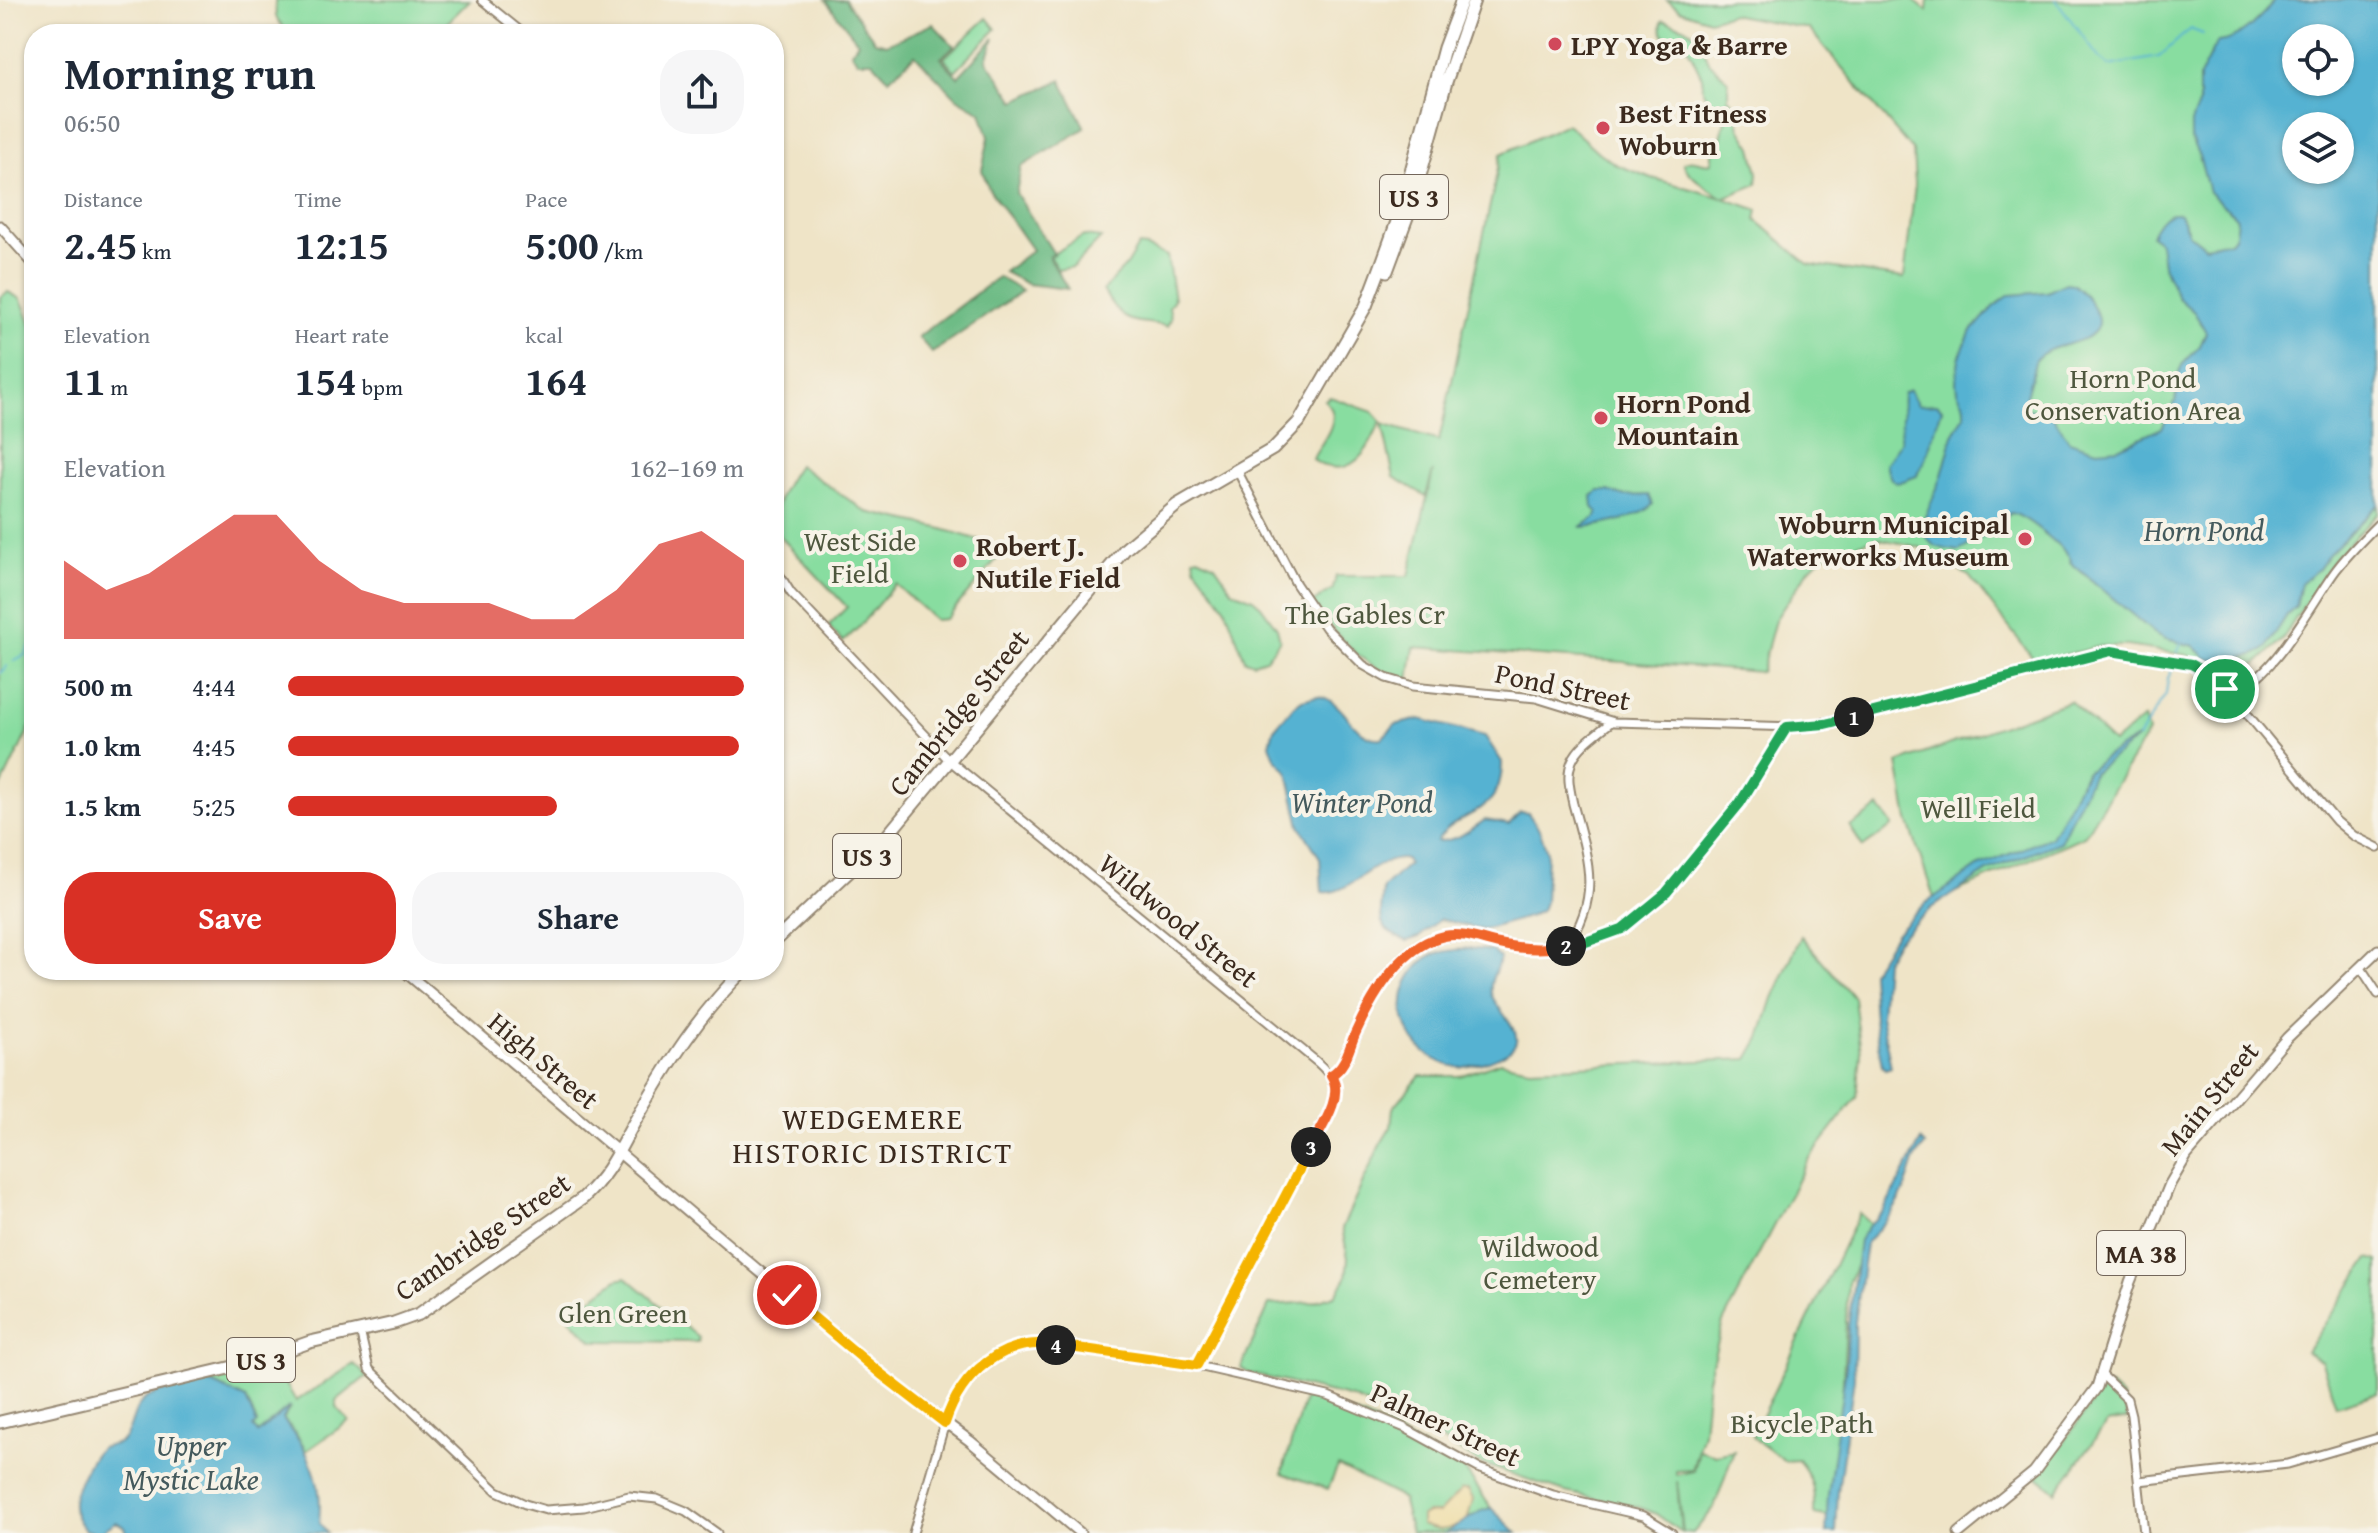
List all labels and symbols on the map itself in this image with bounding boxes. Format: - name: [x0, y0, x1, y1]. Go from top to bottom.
- place label: LPY Yoga & Barre: [1571, 24, 1788, 65]
- marker: LPY Yoga & Barre: [1546, 35, 1564, 53]
- place label: Best Fitness Woburn: [1619, 92, 1767, 165]
- marker: Best Fitness Woburn: [1594, 119, 1612, 137]
- road number: US 3: [1380, 175, 1448, 219]
- park label: Horn Pond Conservation Area: [2025, 357, 2242, 430]
- place label: Horn Pond Mountain: [1617, 382, 1752, 455]
- marker: Horn Pond Mountain: [1592, 409, 1610, 427]
- place label: Woburn Municipal Waterworks Museum: [1747, 503, 2009, 576]
- water label: Horn Pond: [2143, 508, 2264, 552]
- park label: West Side Field: [804, 520, 916, 593]
- place label: Robert J. Nutile Field: [976, 525, 1121, 598]
- marker: Woburn Municipal Waterworks Museum: [2016, 530, 2034, 548]
- marker: Robert J. Nutile Field: [951, 552, 969, 570]
- park label: The Gables Cr: [1285, 593, 1445, 634]
- street label: Cambridge Street: [878, 620, 1038, 804]
- street label: Pond Street: [1492, 652, 1634, 720]
- pin: [2191, 655, 2259, 723]
- pin: 1: [1834, 697, 1874, 737]
- water label: Winter Pond: [1291, 780, 1433, 824]
- park label: Well Field: [1920, 787, 2036, 828]
- road number: US 3: [833, 834, 901, 878]
- street label: Wildwood Street: [1091, 843, 1268, 997]
- pin: 2: [1546, 926, 1586, 966]
- street label: High Street: [480, 1002, 608, 1119]
- street label: Main Street: [2150, 1032, 2268, 1164]
- district label: WEDGEMERE HISTORIC DISTRICT: [733, 1096, 1013, 1174]
- pin: 3: [1291, 1127, 1331, 1167]
- street label: Cambridge Street: [386, 1162, 578, 1310]
- park label: Wildwood Cemetery: [1481, 1226, 1599, 1299]
- road number: MA 38: [2097, 1231, 2185, 1275]
- pin: [753, 1261, 821, 1329]
- park label: Glen Green: [558, 1292, 688, 1333]
- pin: 4: [1036, 1325, 1076, 1365]
- road number: US 3: [227, 1338, 295, 1382]
- street label: Palmer Street: [1365, 1371, 1528, 1477]
- park label: Bicycle Path: [1730, 1402, 1874, 1443]
- water label: Upper Mystic Lake: [123, 1423, 259, 1501]

